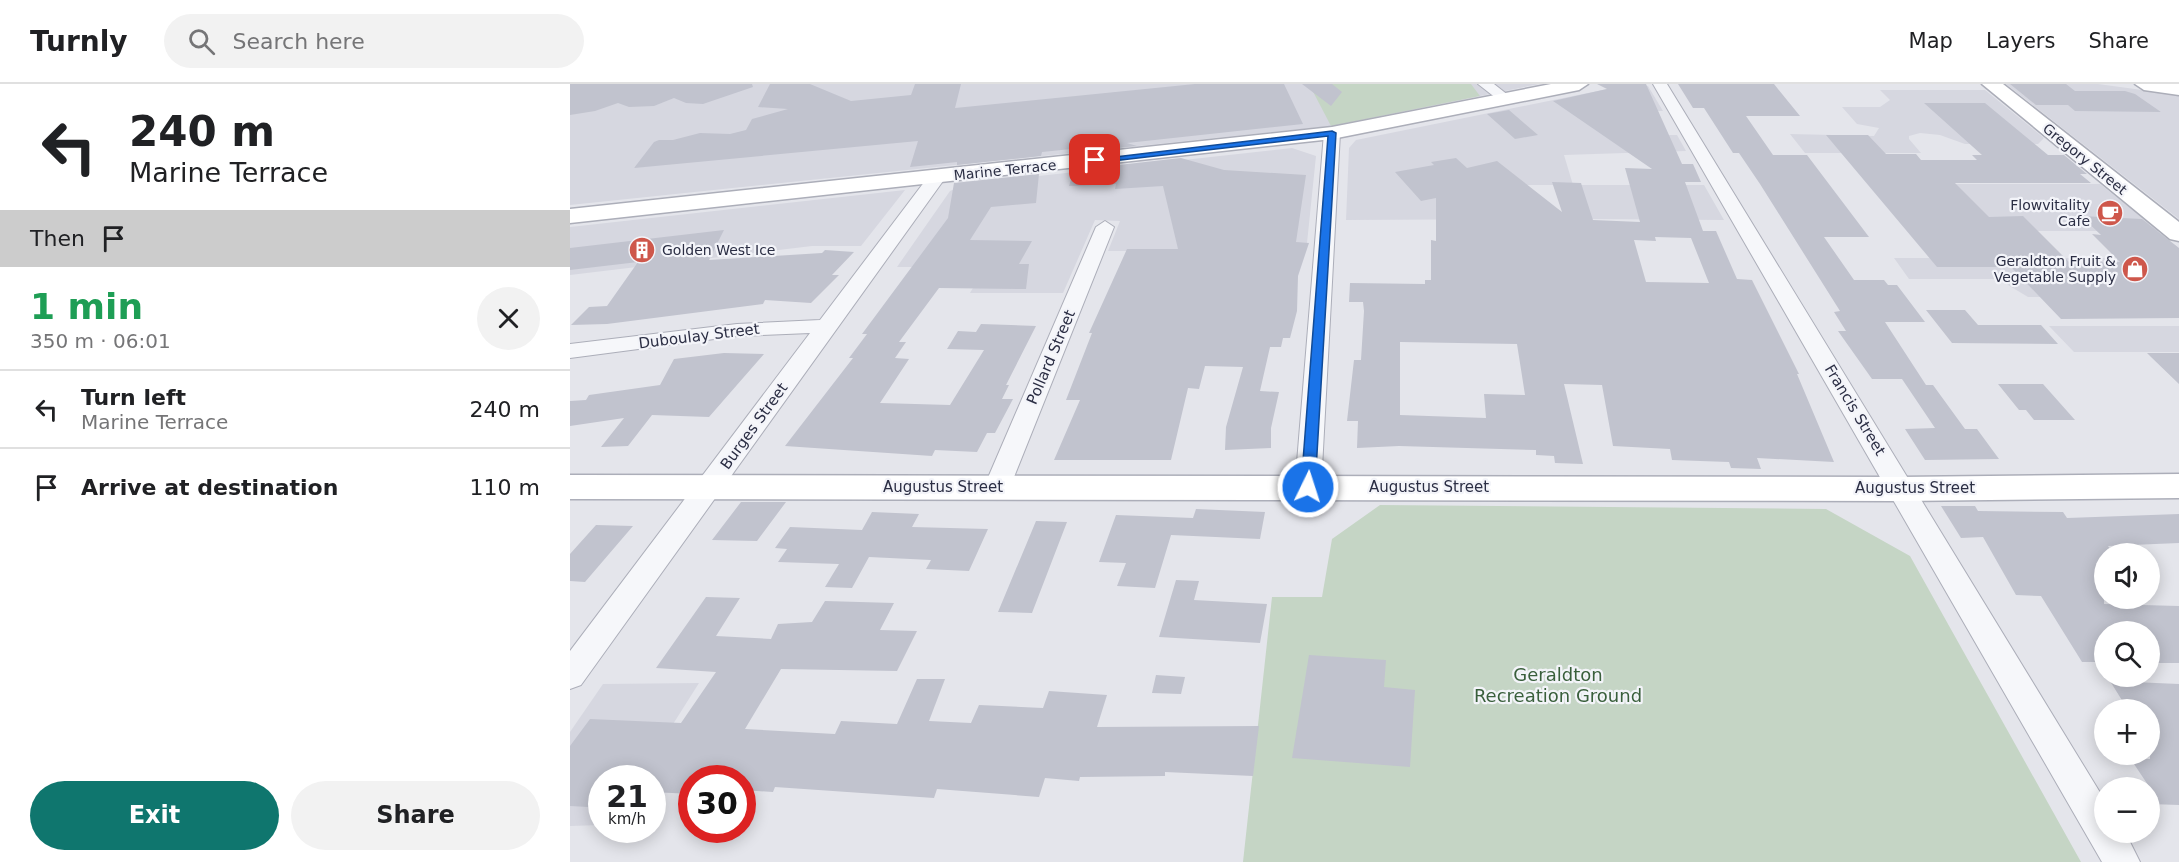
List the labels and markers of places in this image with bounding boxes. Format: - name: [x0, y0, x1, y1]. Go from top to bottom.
- pin: [1069, 134, 1120, 185]
- place label: Flowvitality Cafe: [2010, 197, 2090, 229]
- cafe icon: Flowvitality Cafe: [2095, 198, 2125, 228]
- building icon: Golden West Ice: [627, 235, 657, 265]
- place label: Golden West Ice: [662, 242, 775, 258]
- place label: Geraldton Fruit & Vegetable Supply: [1994, 253, 2116, 285]
- shop icon: Geraldton Fruit & Vegetable Supply: [2120, 254, 2150, 284]

